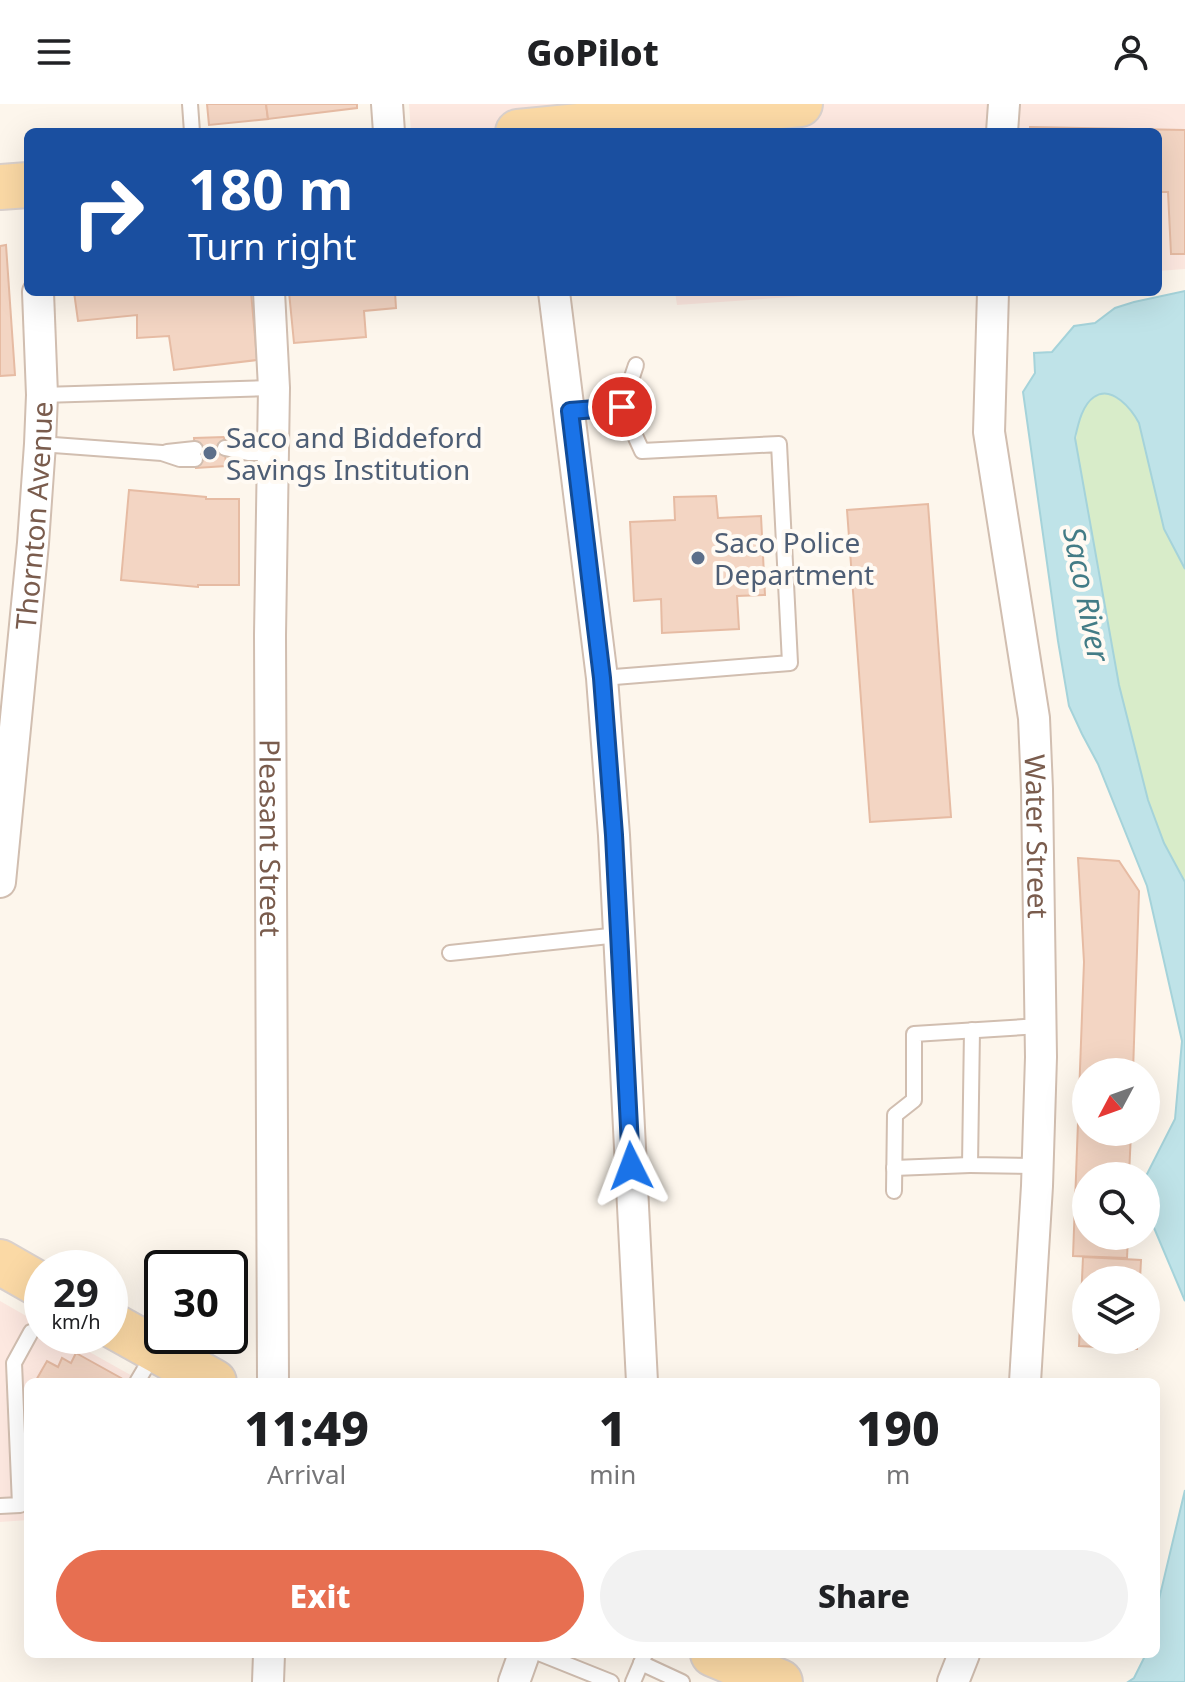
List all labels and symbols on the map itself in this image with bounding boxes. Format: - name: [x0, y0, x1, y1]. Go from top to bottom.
- pin: [588, 373, 656, 441]
- street label: Thornton Avenue: [6, 401, 61, 631]
- place label: Saco and Biddeford Savings Institution: [226, 418, 483, 488]
- marker: Saco and Biddeford Savings Institution: [201, 444, 219, 462]
- place label: Saco Police Department: [714, 523, 874, 593]
- water label: Saco River: [1054, 523, 1120, 666]
- marker: Saco Police Department: [689, 549, 707, 567]
- street label: Pleasant Street: [251, 739, 290, 937]
- street label: Water Street: [1017, 754, 1058, 919]
- north arrow: [1072, 1058, 1160, 1146]
- position arrow: [589, 1124, 673, 1208]
- speed limit sign: 30: [144, 1250, 248, 1354]

